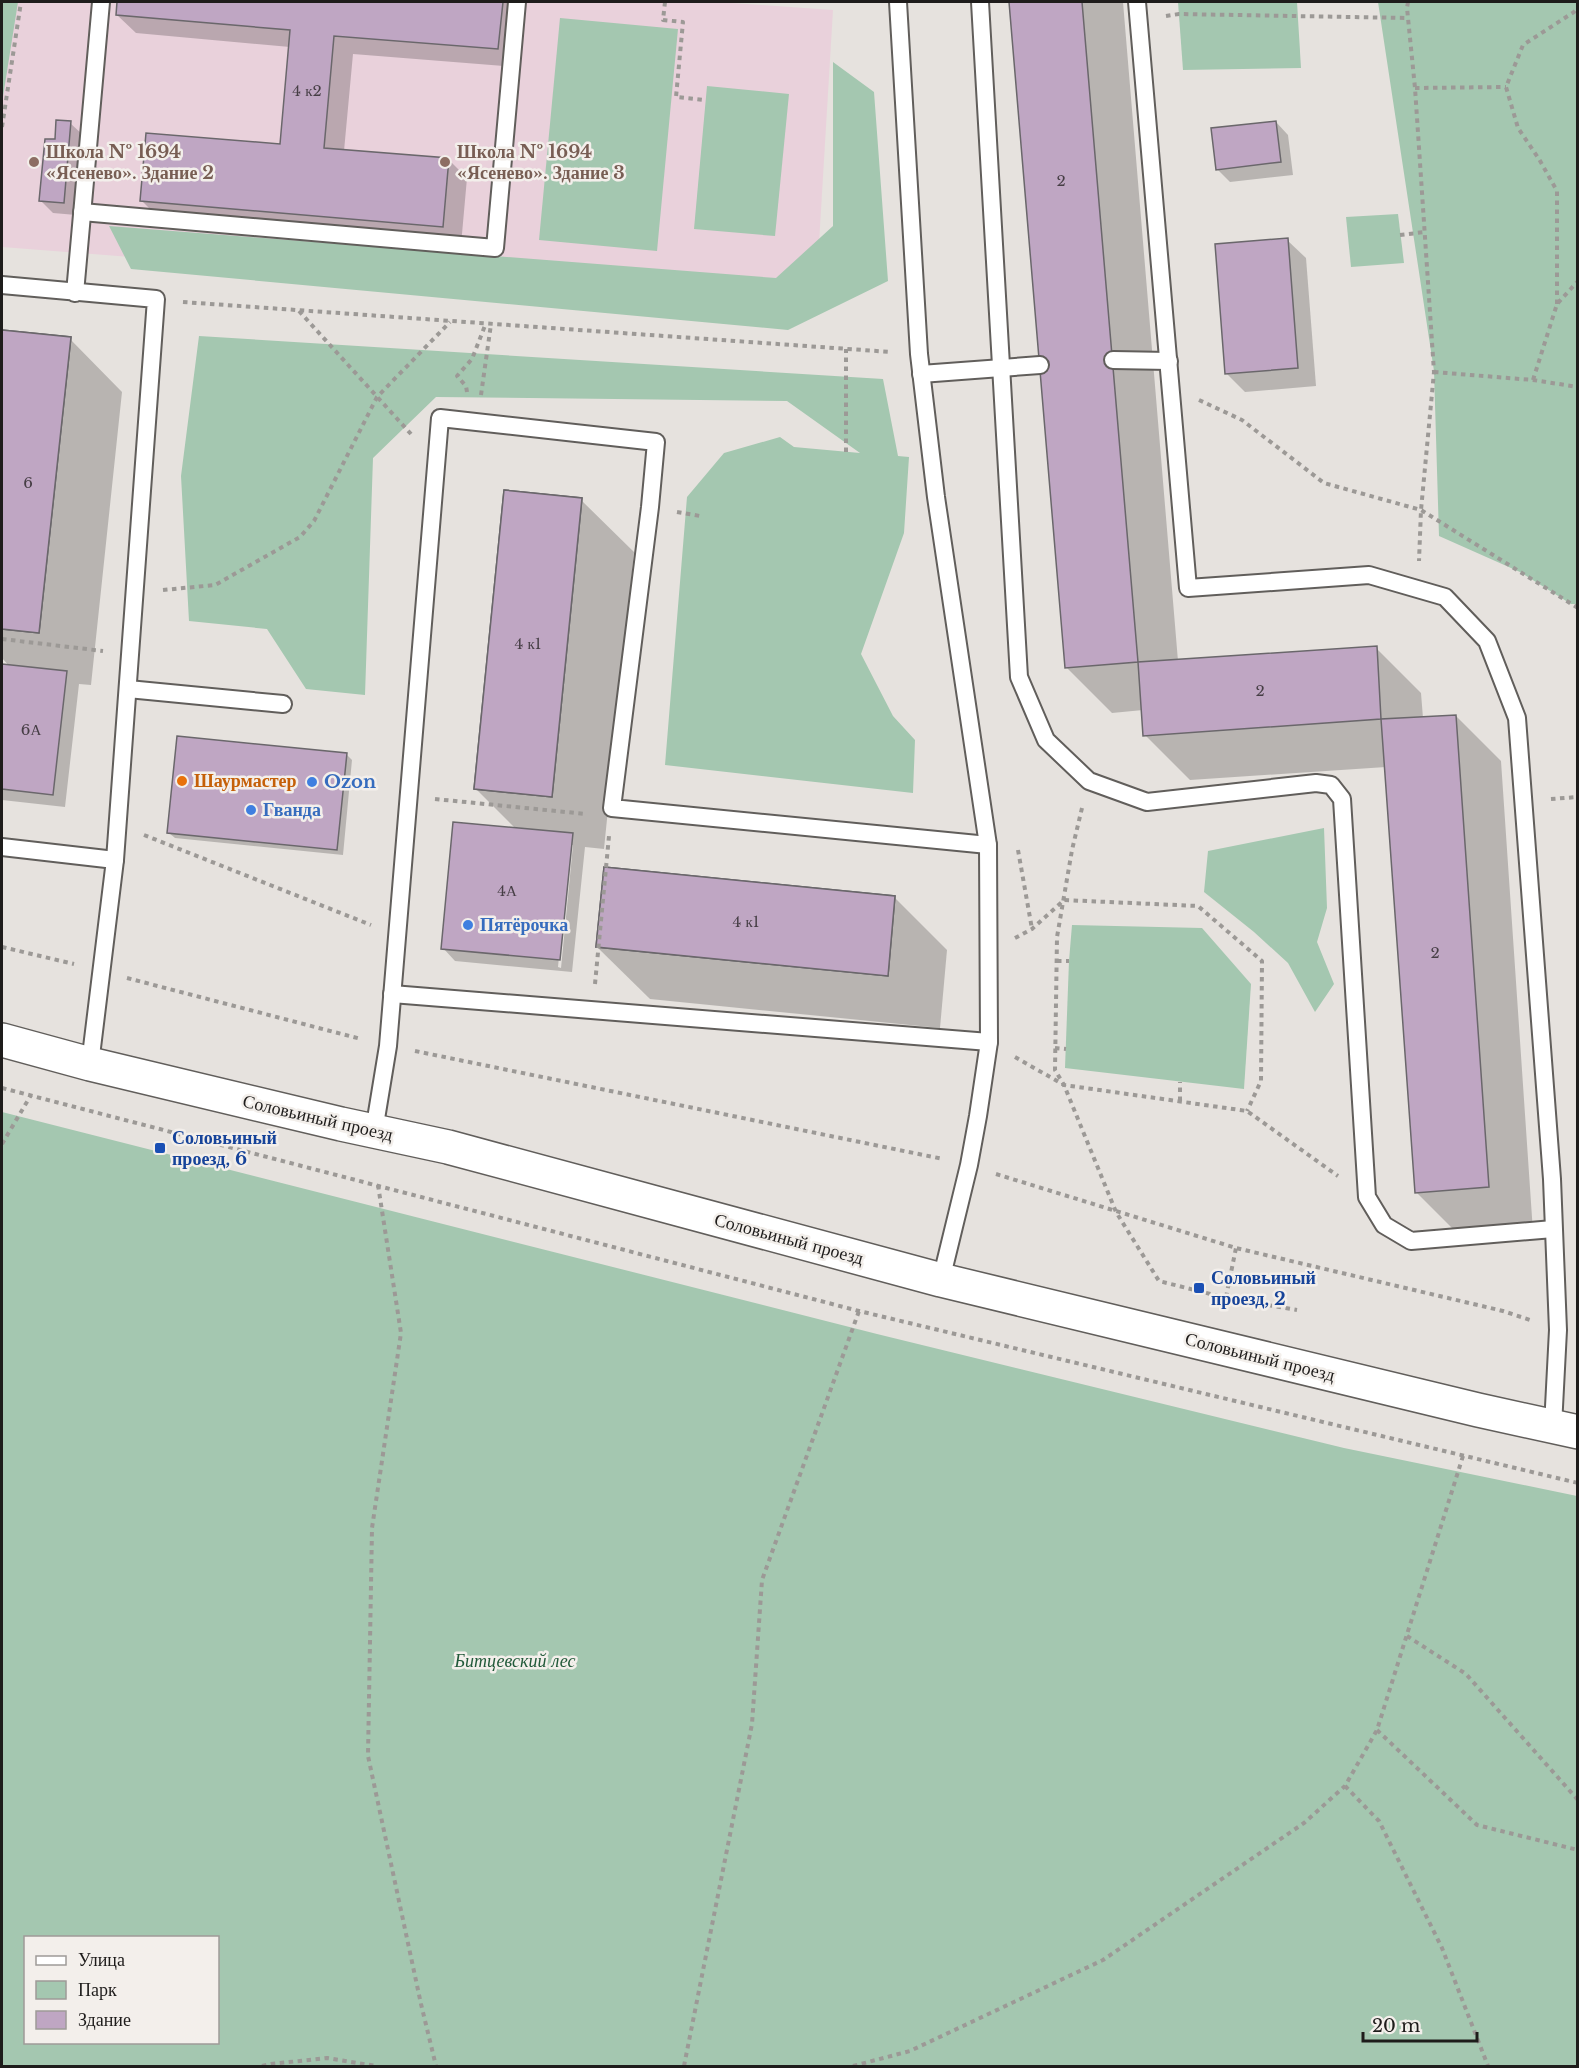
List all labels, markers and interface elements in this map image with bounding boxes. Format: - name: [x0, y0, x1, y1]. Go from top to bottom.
- house number: 4 к2: [292, 81, 322, 100]
- place label: Школа № 1694 «Ясенево». Здание 2: [46, 141, 214, 184]
- place label: Школа № 1694 «Ясенево». Здание 3: [457, 141, 625, 184]
- marker: Школа № 1694 «Ясенево». Здание 2: [27, 155, 41, 169]
- marker: Школа № 1694 «Ясенево». Здание 3: [438, 155, 452, 169]
- house number: 2: [1056, 171, 1066, 190]
- house number: 6: [23, 473, 33, 492]
- house number: 4 к1: [514, 634, 542, 653]
- house number: 2: [1255, 681, 1265, 700]
- house number: 6А: [21, 720, 41, 739]
- place label: Шаурмастер: [194, 770, 297, 792]
- place label: Ozon: [324, 771, 376, 793]
- marker: Шаурмастер: [175, 774, 189, 788]
- marker: Ozon: [305, 775, 319, 789]
- place label: Гванда: [263, 799, 321, 821]
- marker: Гванда: [244, 803, 258, 817]
- house number: 4А: [497, 881, 517, 900]
- house number: 4 к1: [732, 912, 760, 931]
- place label: Пятёрочка: [480, 914, 568, 936]
- marker: Пятёрочка: [461, 918, 475, 932]
- house number: 2: [1430, 943, 1440, 962]
- street label: Соловьиный проезд: [241, 1090, 395, 1146]
- place label: Соловьиный проезд, 6: [172, 1127, 277, 1170]
- marker: Соловьиный проезд, 6: [153, 1141, 167, 1155]
- street label: Соловьиный проезд: [712, 1208, 866, 1270]
- place label: Соловьиный проезд, 2: [1211, 1267, 1316, 1310]
- marker: Соловьиный проезд, 2: [1192, 1281, 1206, 1295]
- street label: Соловьиный проезд: [1183, 1328, 1337, 1386]
- park label: Битцевский лес: [453, 1650, 576, 1672]
- legend: [24, 1936, 219, 2044]
- text: Улица: [78, 1949, 125, 1971]
- text: Парк: [78, 1979, 117, 2001]
- scale bar: [1363, 2005, 1477, 2043]
- text: Здание: [78, 2009, 131, 2031]
- text: 20 m: [1372, 2015, 1420, 2037]

